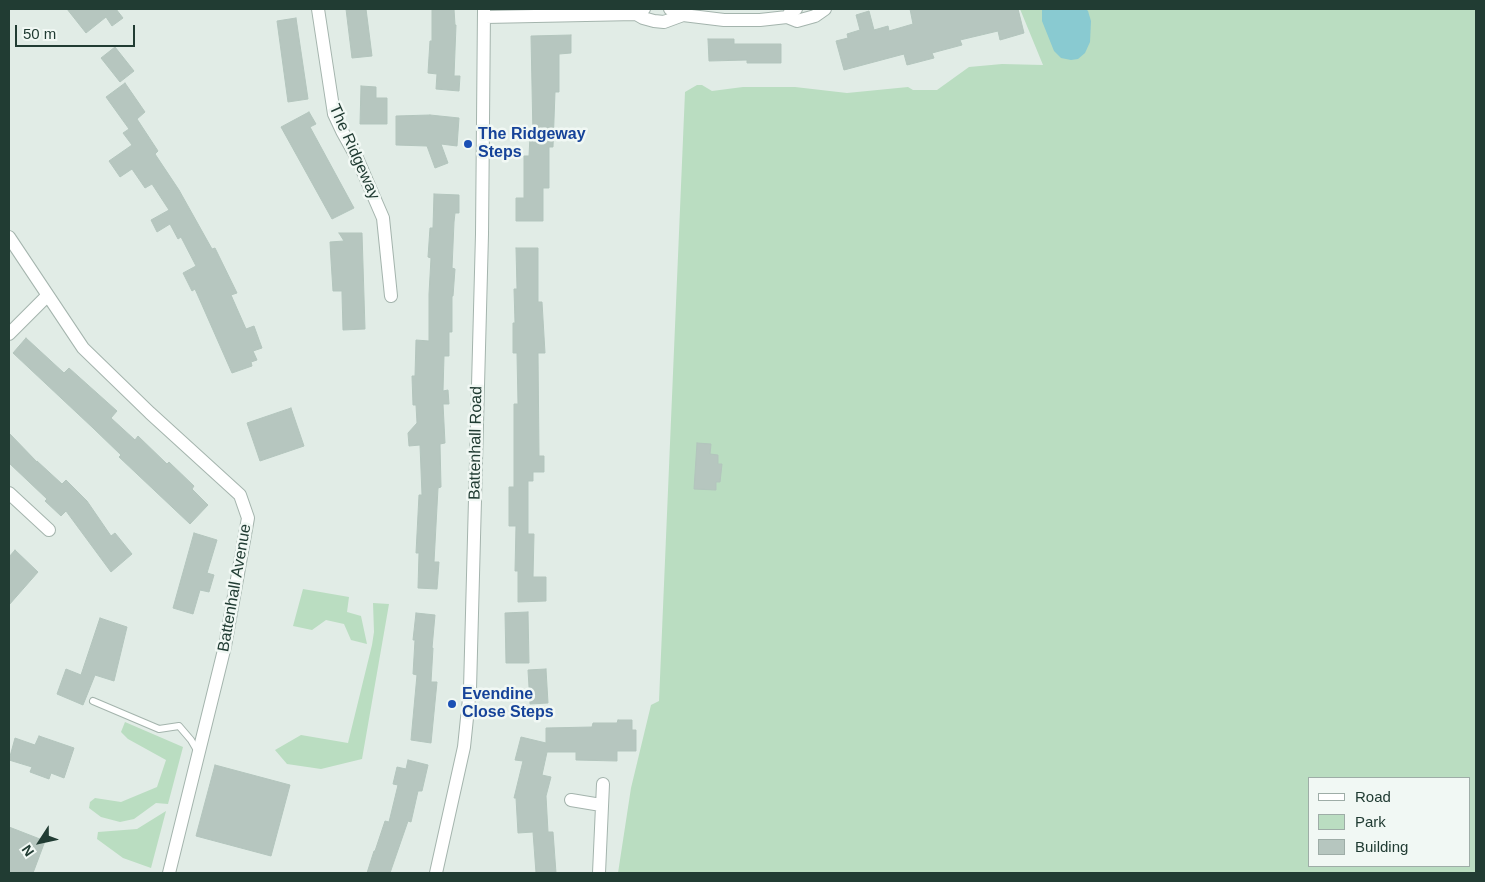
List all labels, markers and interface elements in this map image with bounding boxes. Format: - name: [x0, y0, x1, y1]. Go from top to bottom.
- scale bar: [18, 15, 138, 47]
- text: 50 m: [23, 25, 56, 42]
- street label: The Ridgeway: [324, 101, 384, 203]
- place label: The Ridgeway Steps: [478, 125, 586, 163]
- marker: The Ridgeway Steps: [462, 138, 474, 150]
- street label: Battenhall Road: [465, 386, 487, 500]
- street label: Battenhall Avenue: [214, 523, 256, 653]
- place label: Evendine Close Steps: [462, 685, 554, 723]
- marker: Evendine Close Steps: [446, 698, 458, 710]
- legend: [1308, 777, 1470, 867]
- text: Road: [1355, 788, 1391, 805]
- text: Park: [1355, 813, 1386, 830]
- north arrow: [15, 817, 65, 867]
- text: Building: [1355, 838, 1408, 855]
- text: N: [18, 842, 37, 859]

